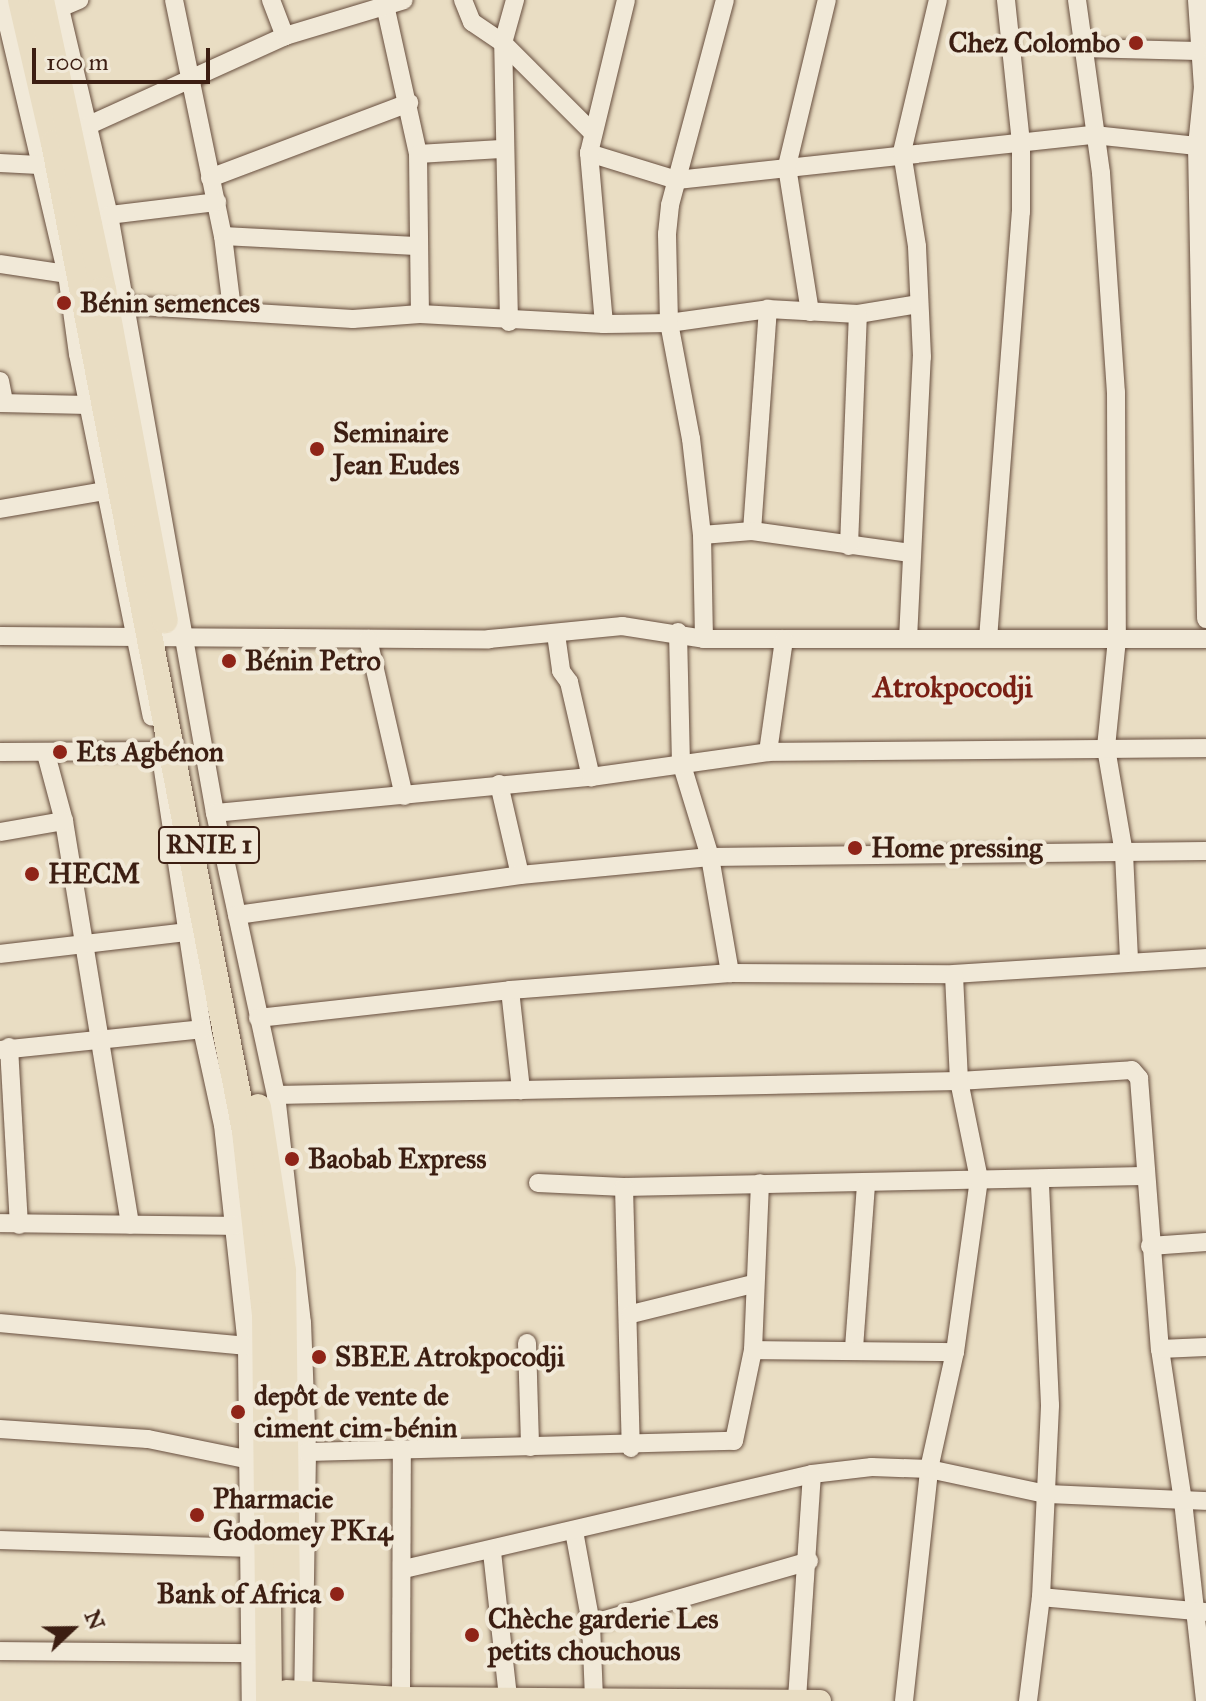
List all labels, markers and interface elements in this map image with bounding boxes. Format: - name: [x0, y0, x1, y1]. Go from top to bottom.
- place label: Chez Colombo: [949, 26, 1120, 60]
- scale bar: [36, 32, 214, 82]
- marker: Chez Colombo: [1127, 34, 1145, 52]
- text: 100 m: [46, 47, 109, 77]
- place label: Bénin semences: [80, 286, 260, 320]
- marker: Bénin semences: [55, 294, 73, 312]
- place label: Seminaire Jean Eudes: [333, 416, 459, 482]
- marker: Seminaire Jean Eudes: [308, 440, 326, 458]
- place label: Bénin Petro: [245, 644, 381, 678]
- marker: Bénin Petro: [220, 652, 238, 670]
- district label: Atrokpocodji: [873, 669, 1033, 705]
- place label: Ets Agbénon: [76, 735, 224, 769]
- marker: Ets Agbénon: [51, 743, 69, 761]
- road number: RNIE 1: [157, 823, 261, 867]
- place label: Home pressing: [871, 831, 1042, 865]
- marker: Home pressing: [846, 839, 864, 857]
- place label: HECM: [48, 857, 140, 891]
- marker: HECM: [23, 865, 41, 883]
- place label: Baobab Express: [308, 1142, 486, 1176]
- marker: Baobab Express: [283, 1150, 301, 1168]
- place label: SBEE Atrokpocodji: [335, 1340, 565, 1374]
- marker: SBEE Atrokpocodji: [310, 1348, 328, 1366]
- place label: depôt de vente de ciment cim-bénin: [254, 1379, 457, 1445]
- marker: depôt de vente de ciment cim-bénin: [229, 1403, 247, 1421]
- place label: Pharmacie Godomey PK14: [213, 1482, 393, 1548]
- marker: Pharmacie Godomey PK14: [188, 1506, 206, 1524]
- place label: Bank of Africa: [157, 1577, 321, 1611]
- marker: Bank of Africa: [328, 1585, 346, 1603]
- north arrow: [32, 1589, 112, 1669]
- place label: Chèche garderie Les petits chouchous: [488, 1602, 719, 1668]
- text: N: [79, 1606, 111, 1634]
- marker: Chèche garderie Les petits chouchous: [463, 1626, 481, 1644]

